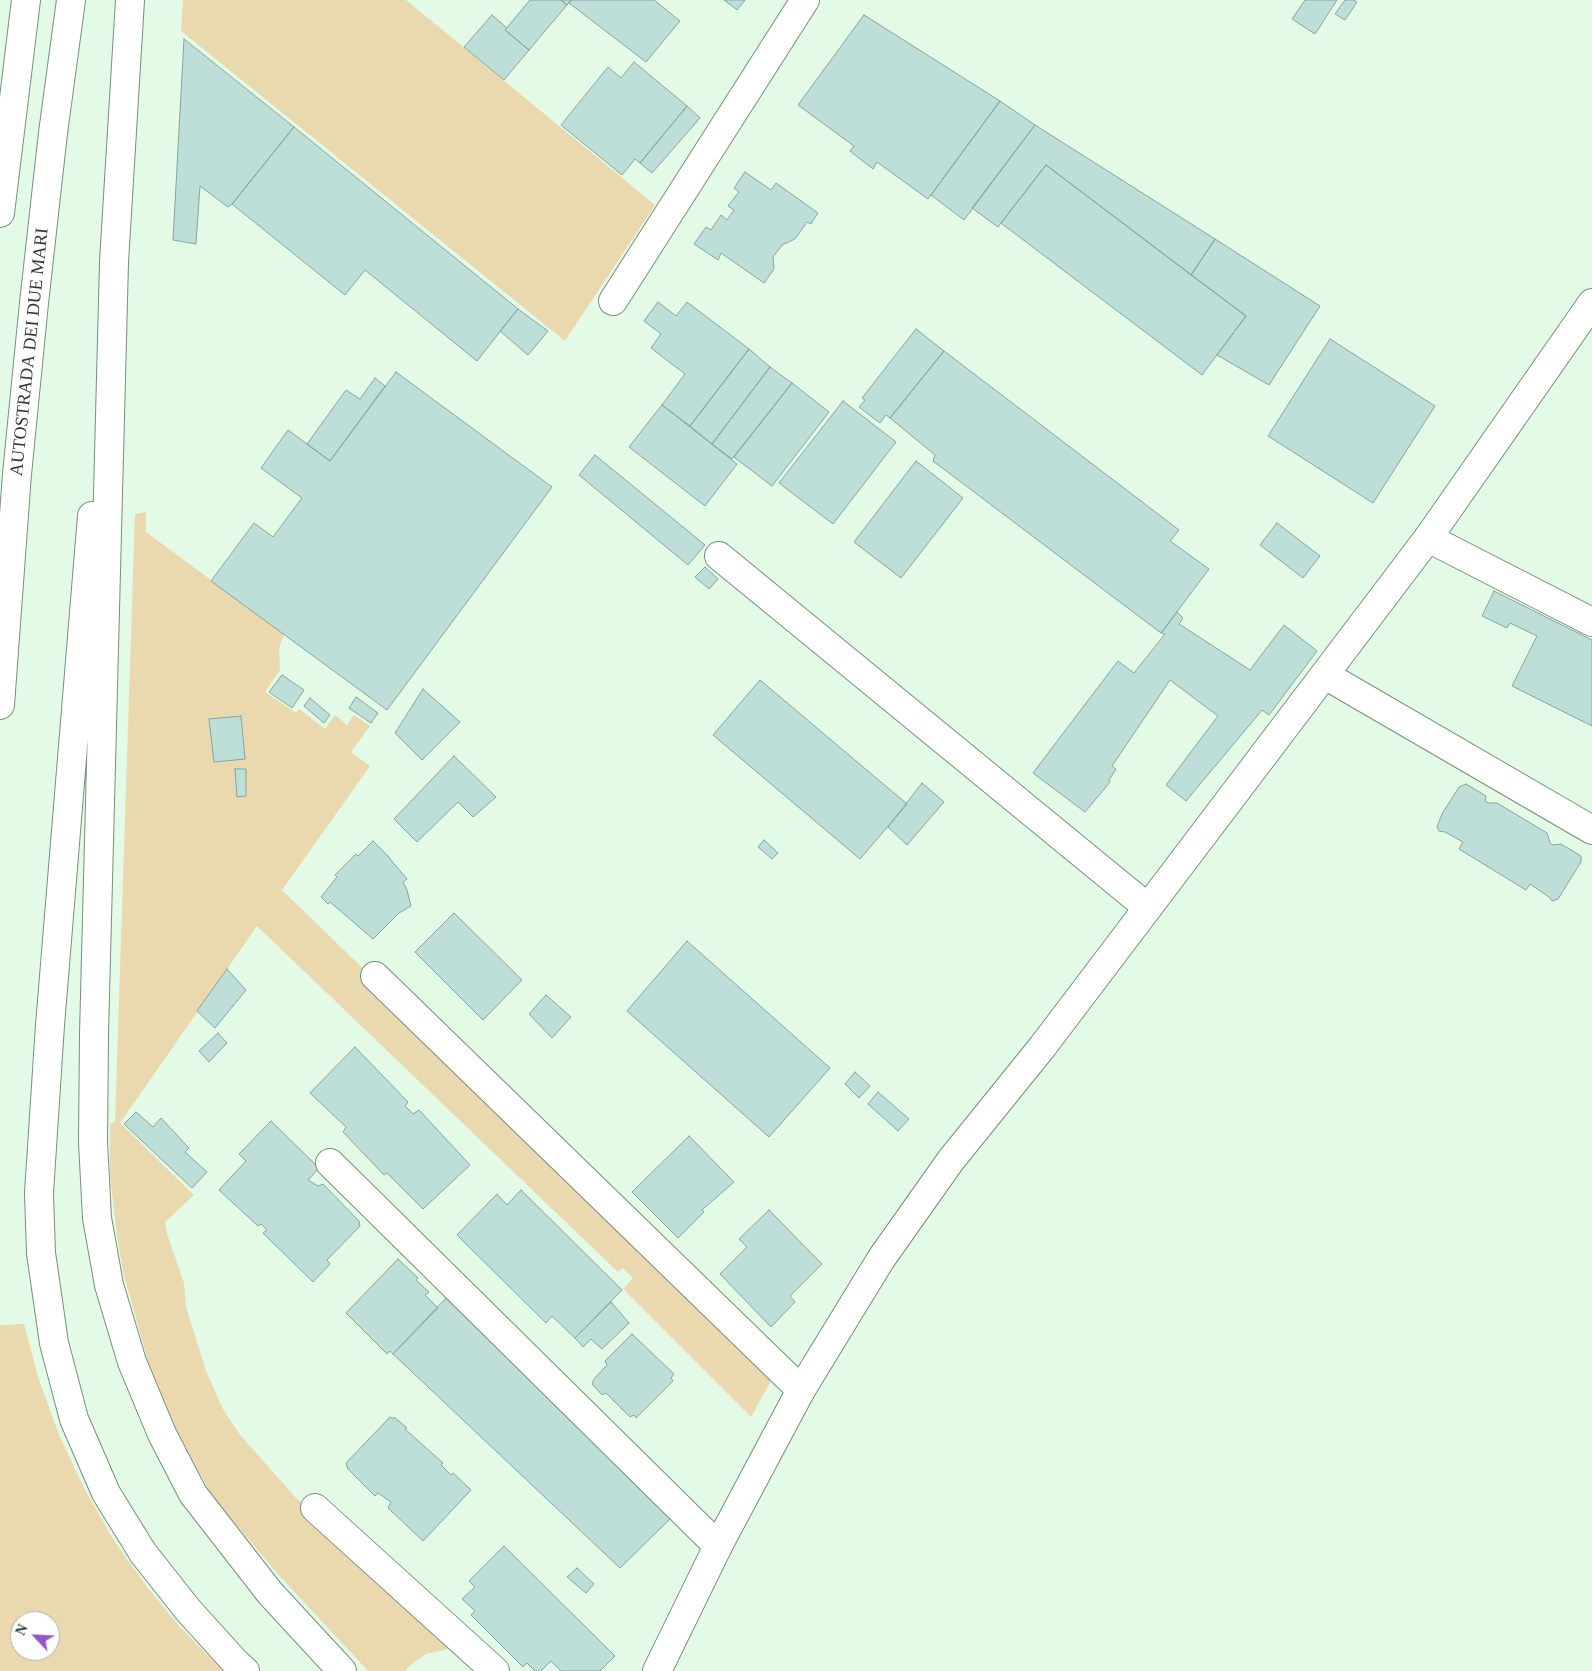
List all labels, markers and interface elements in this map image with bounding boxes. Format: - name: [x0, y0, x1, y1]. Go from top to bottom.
- street label: AUTOSTRADA DEI DUE MARI: [6, 227, 54, 477]
- north arrow: [10, 1611, 60, 1661]
- text: N: [13, 1622, 31, 1638]

